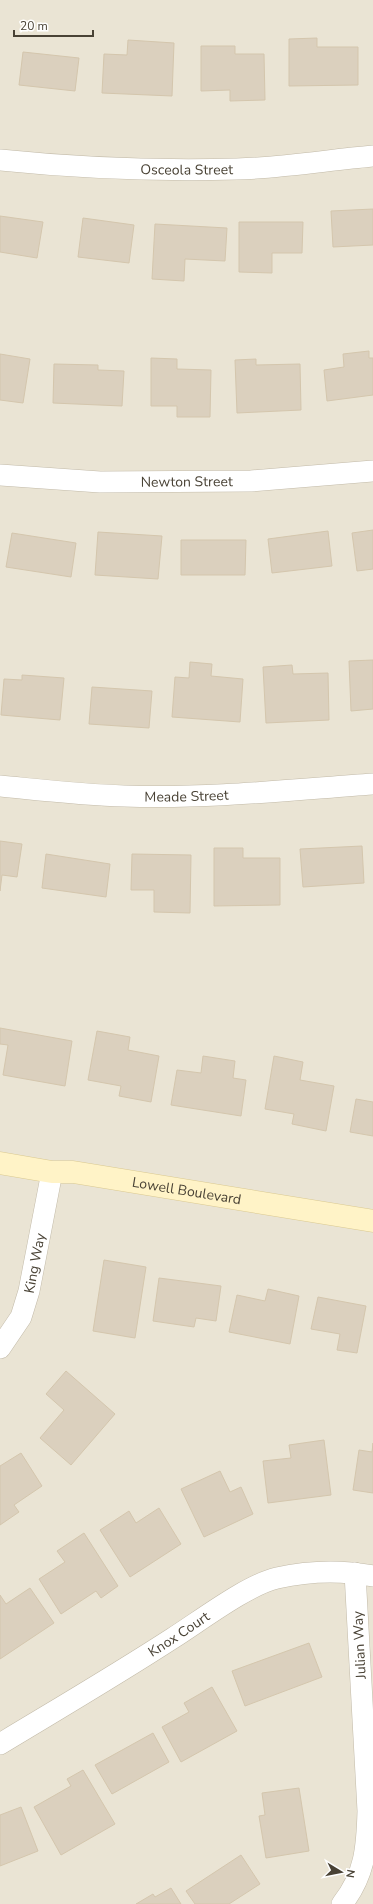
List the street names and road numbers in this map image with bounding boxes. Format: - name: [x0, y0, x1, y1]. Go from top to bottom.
- street label: Osceola Street: [140, 160, 233, 180]
- street label: Newton Street: [141, 472, 233, 492]
- street label: Meade Street: [144, 786, 229, 807]
- street label: Lowell Boulevard: [131, 1173, 243, 1209]
- street label: King Way: [20, 1231, 50, 1295]
- street label: Knox Court: [145, 1607, 214, 1662]
- street label: Julian Way: [348, 1610, 371, 1680]

